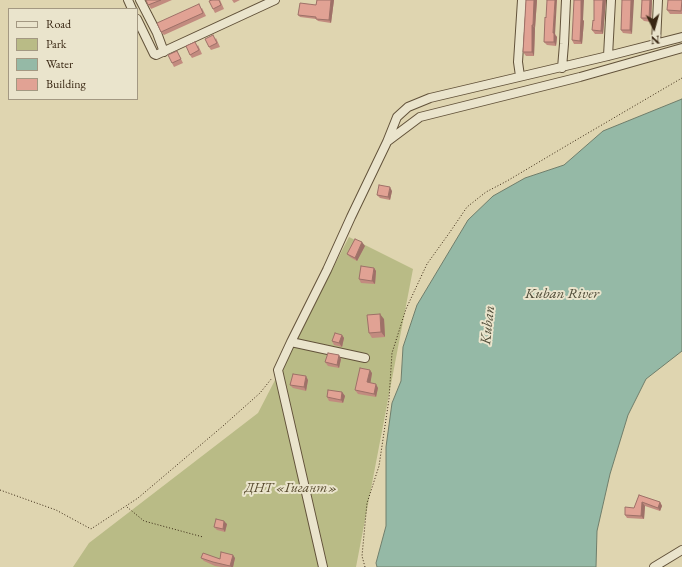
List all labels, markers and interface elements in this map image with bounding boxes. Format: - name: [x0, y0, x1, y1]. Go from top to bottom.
- legend: [8, 8, 138, 100]
- north arrow: [634, 8, 674, 48]
- text: Road: [46, 16, 71, 32]
- text: N: [650, 33, 660, 47]
- text: Park: [46, 36, 66, 52]
- text: Water: [46, 56, 73, 72]
- text: Building: [46, 76, 86, 92]
- water label: Kuban River: [525, 285, 599, 303]
- water label: Kuban: [477, 304, 499, 346]
- park label: ДНТ «Гигант»: [245, 480, 337, 496]

